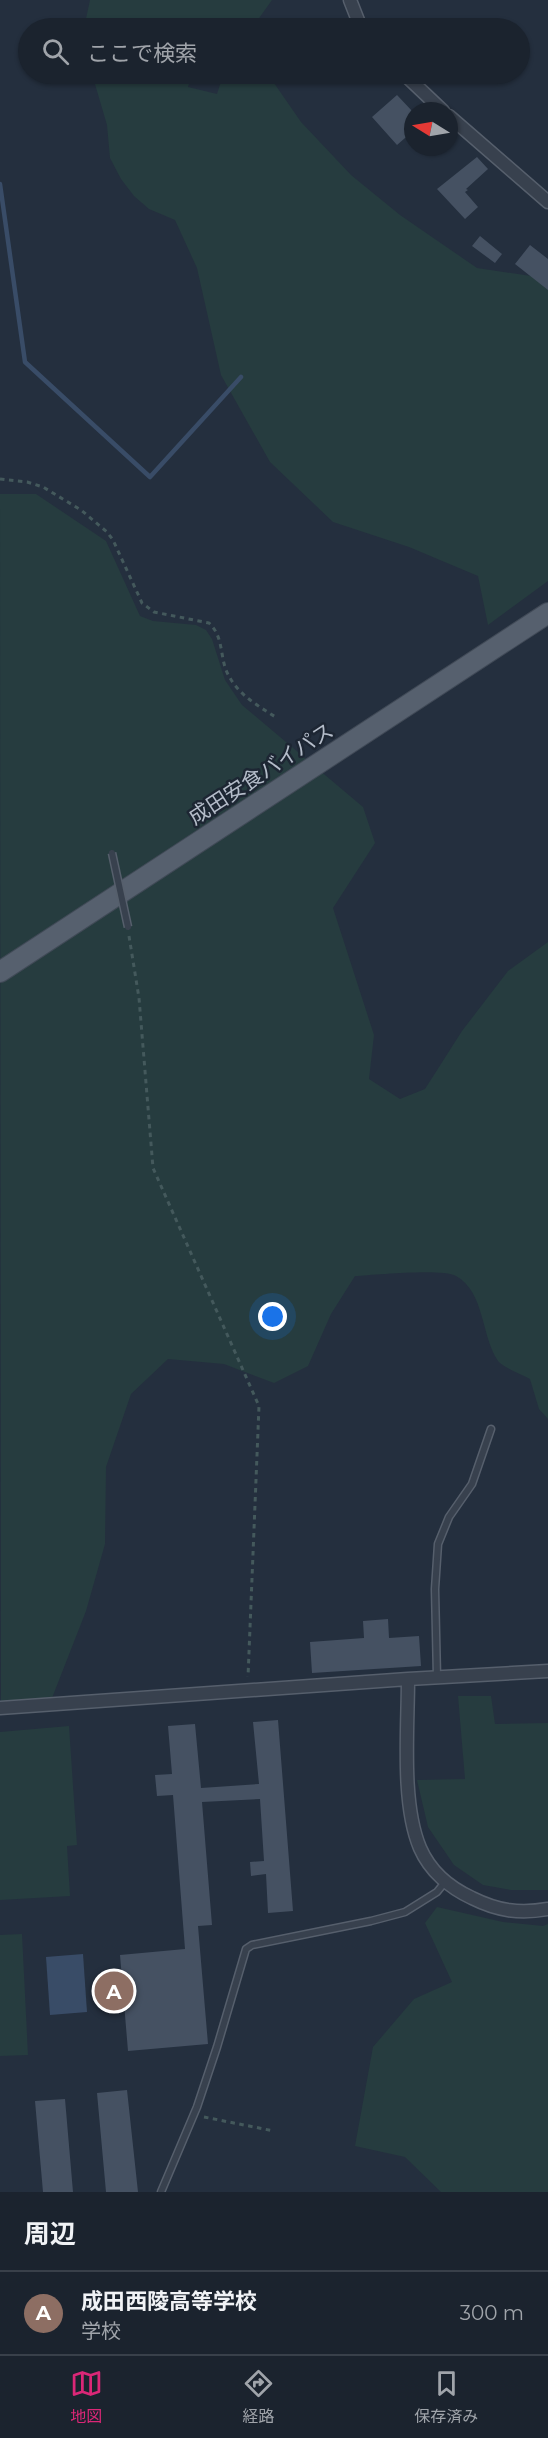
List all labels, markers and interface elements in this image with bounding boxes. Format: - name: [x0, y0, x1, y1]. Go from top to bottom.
- search box: [18, 18, 530, 84]
- icon: search: [39, 35, 72, 68]
- text: ここで検索: [87, 40, 197, 67]
- north arrow: [404, 102, 458, 156]
- street label: 成田安食バイパス: [184, 717, 338, 830]
- your location: [258, 1302, 287, 1331]
- pin: A: [94, 1968, 134, 2014]
- text: 周辺: [24, 2218, 76, 2250]
- text: 成田西陵高等学校: [81, 2288, 257, 2315]
- text: A: [36, 2301, 51, 2325]
- text: 300 m: [460, 2301, 524, 2325]
- text: 学校: [81, 2319, 121, 2343]
- tab: 地図: [70, 2367, 103, 2427]
- tab: 経路: [242, 2367, 275, 2427]
- tab: 保存済み: [414, 2367, 478, 2427]

